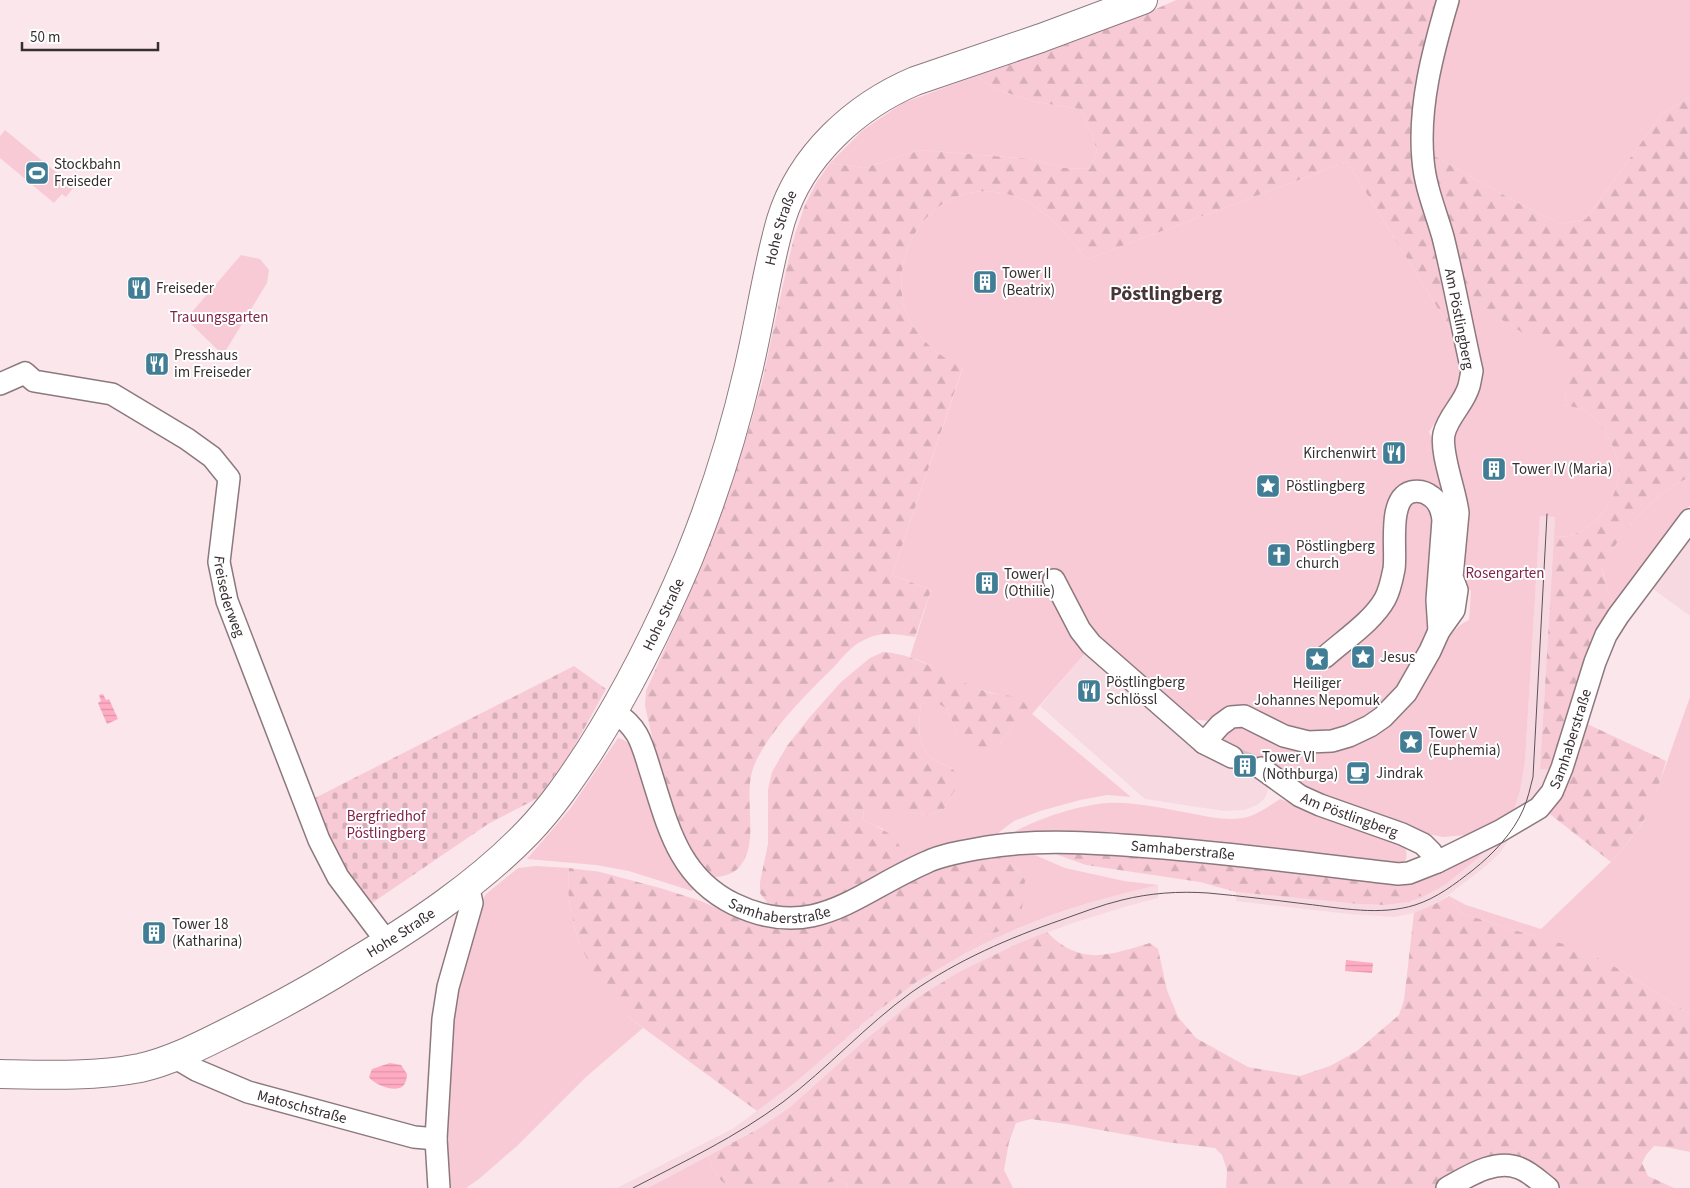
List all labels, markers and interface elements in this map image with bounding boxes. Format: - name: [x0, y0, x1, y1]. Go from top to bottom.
- scale bar: [22, 20, 159, 52]
- text: 50 m: [30, 27, 60, 48]
- place label: Stockbahn Freiseder: [54, 154, 121, 192]
- sports icon: Stockbahn Freiseder: [24, 160, 50, 186]
- street label: Hohe Straße: [759, 187, 802, 268]
- place label: Tower II (Beatrix): [1002, 263, 1055, 301]
- street label: Am Pöstlingberg: [1439, 267, 1479, 372]
- building icon: Tower II (Beatrix): [972, 269, 998, 295]
- restaurant icon: Freiseder: [126, 275, 152, 301]
- place label: Freiseder: [156, 278, 215, 299]
- district label: Pöstlingberg: [1110, 280, 1222, 308]
- park label: Trauungsgarten: [170, 307, 268, 328]
- place label: Presshaus im Freiseder: [174, 345, 252, 383]
- restaurant icon: Presshaus im Freiseder: [144, 351, 170, 377]
- restaurant icon: Kirchenwirt: [1381, 440, 1407, 466]
- place label: Kirchenwirt: [1303, 443, 1376, 464]
- building icon: Tower IV (Maria): [1481, 456, 1507, 482]
- place label: Tower IV (Maria): [1512, 459, 1612, 480]
- place icon: Pöstlingberg: [1255, 473, 1281, 499]
- place label: Pöstlingberg: [1286, 476, 1365, 497]
- place label: Pöstlingberg church: [1296, 536, 1375, 574]
- church icon: Pöstlingberg church: [1266, 542, 1292, 568]
- street label: Freisederweg: [208, 555, 251, 641]
- park label: Rosengarten: [1465, 563, 1545, 584]
- place label: Tower I (Othilie): [1004, 564, 1055, 602]
- building icon: Tower I (Othilie): [974, 570, 1000, 596]
- street label: Hohe Straße: [637, 575, 689, 654]
- place icon: Jesus: [1350, 644, 1376, 670]
- place icon: Heiliger Johannes Nepomuk: [1304, 646, 1330, 672]
- place label: Jesus: [1380, 647, 1415, 668]
- place label: Pöstlingberg Schlössl: [1106, 672, 1185, 710]
- place label: Heiliger Johannes Nepomuk: [1254, 673, 1380, 711]
- restaurant icon: Pöstlingberg Schlössl: [1076, 678, 1102, 704]
- street label: Samhaberstraße: [1544, 686, 1597, 792]
- place label: Tower V (Euphemia): [1428, 723, 1501, 761]
- place icon: Tower V (Euphemia): [1398, 729, 1424, 755]
- place label: Tower VI (Nothburga): [1262, 747, 1338, 785]
- building icon: Tower VI (Nothburga): [1232, 753, 1258, 779]
- cafe icon: Jindrak: [1345, 760, 1371, 786]
- place label: Jindrak: [1376, 763, 1424, 784]
- street label: Am Pöstlingberg: [1297, 787, 1402, 843]
- park label: Bergfriedhof Pöstlingberg: [347, 806, 426, 844]
- street label: Samhaberstraße: [1130, 835, 1236, 865]
- street label: Samhaberstraße: [725, 892, 833, 929]
- street label: Hohe Straße: [362, 903, 439, 963]
- place label: Tower 18 (Katharina): [172, 914, 243, 952]
- building icon: Tower 18 (Katharina): [141, 920, 167, 946]
- street label: Matoschstraße: [255, 1084, 349, 1129]

